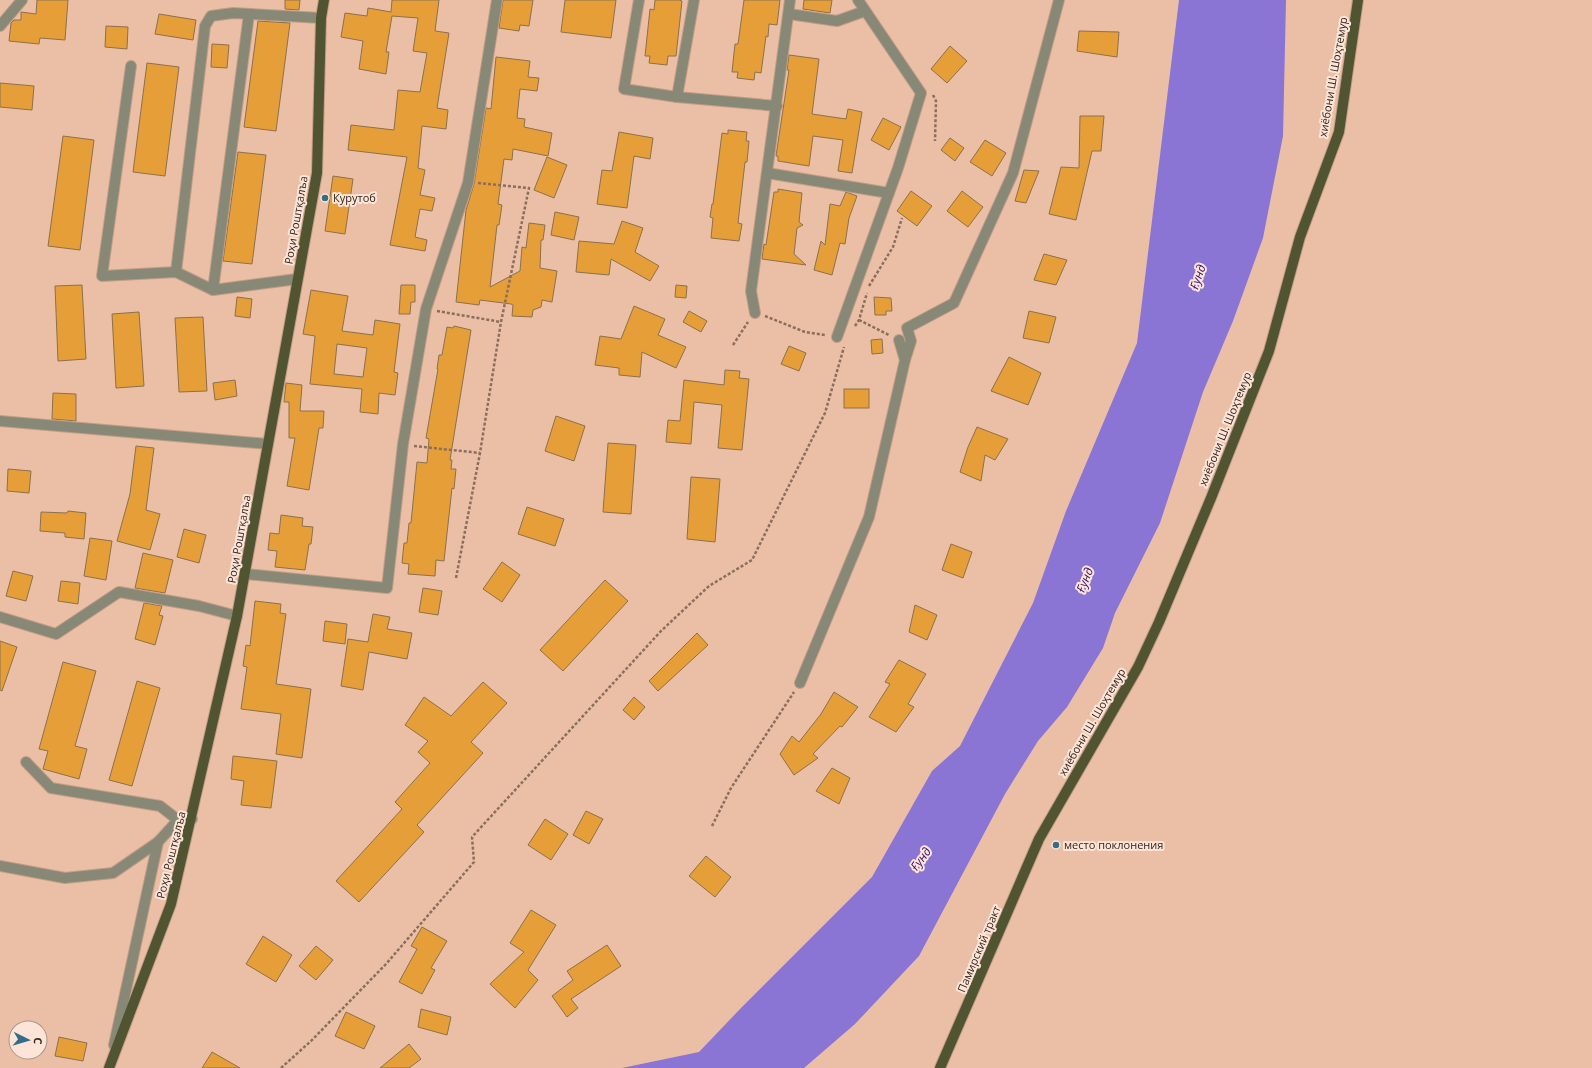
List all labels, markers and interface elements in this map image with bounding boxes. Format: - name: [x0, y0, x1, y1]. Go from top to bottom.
- street label: хиёбони Ш. Шоҳтемур: [1315, 15, 1350, 138]
- street label: Роҳи Роштқалъа: [280, 175, 311, 265]
- place label: Курутоб: [333, 190, 376, 205]
- marker: Курутоб: [320, 193, 330, 203]
- water label: Ғунд: [1185, 262, 1210, 291]
- street label: хиёбони Ш. Шоҳтемур: [1195, 369, 1254, 488]
- street label: Роҳи Роштқалъа: [223, 494, 254, 584]
- water label: Ғунд: [1072, 565, 1097, 595]
- street label: хиёбони Ш. Шоҳтемур: [1055, 665, 1129, 778]
- street label: Роҳи Роштқалъа: [152, 810, 189, 900]
- place label: место поклонения: [1064, 837, 1163, 852]
- marker: место поклонения: [1051, 840, 1061, 850]
- water label: Ғунд: [906, 843, 935, 874]
- street label: Памирский тракт: [954, 903, 1004, 994]
- north arrow: [8, 1020, 48, 1060]
- text: С: [31, 1037, 46, 1045]

